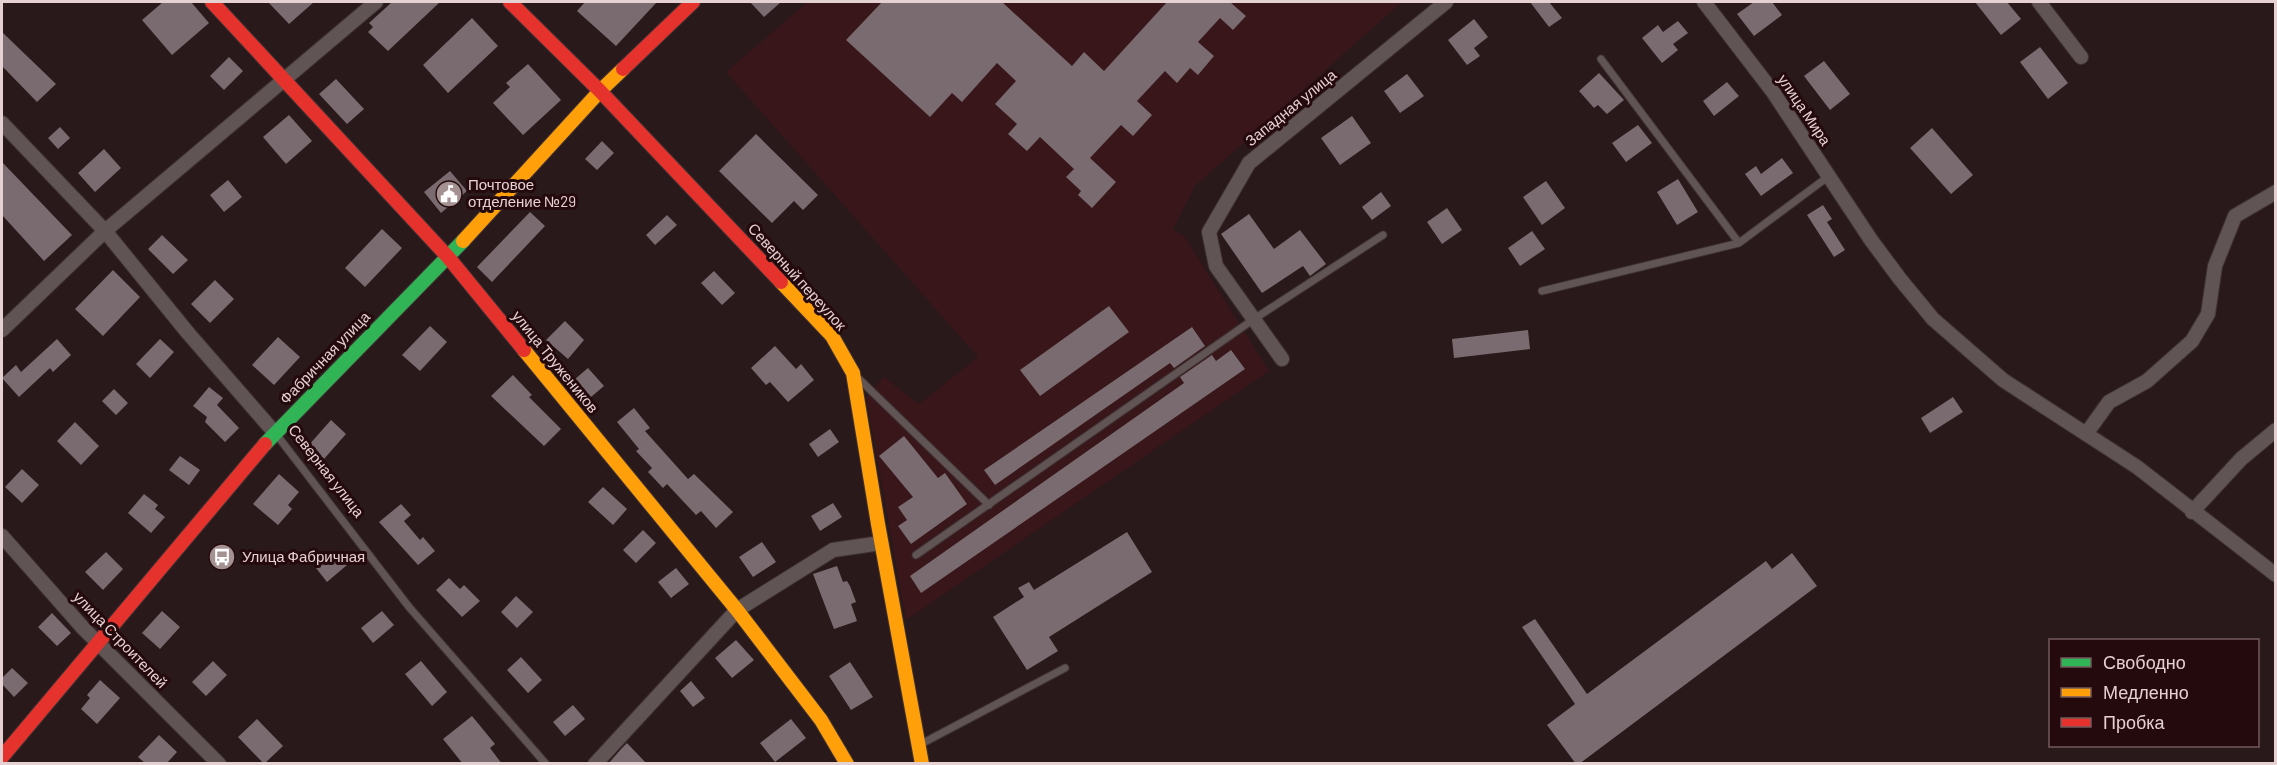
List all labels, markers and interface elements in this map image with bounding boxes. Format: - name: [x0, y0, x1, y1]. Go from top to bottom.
- street label: Западная улица: [1241, 65, 1340, 149]
- street label: улица Мира: [1774, 71, 1836, 149]
- place label: Почтовое отделение №29: [468, 175, 576, 210]
- public building icon: Почтовое отделение №29: [434, 179, 464, 209]
- street label: Северный переулок: [745, 219, 851, 334]
- street label: Фабричная улица: [275, 307, 374, 407]
- street label: улица Тружеников: [509, 307, 603, 416]
- street label: Северная улица: [285, 420, 369, 521]
- bus stop icon: Улица Фабричная: [207, 542, 237, 572]
- place label: Улица Фабричная: [242, 547, 365, 565]
- street label: улица Строителей: [70, 587, 171, 691]
- legend: [2049, 639, 2259, 747]
- text: Свободно: [2103, 651, 2186, 673]
- text: Медленно: [2103, 681, 2189, 703]
- text: Пробка: [2103, 711, 2166, 733]

